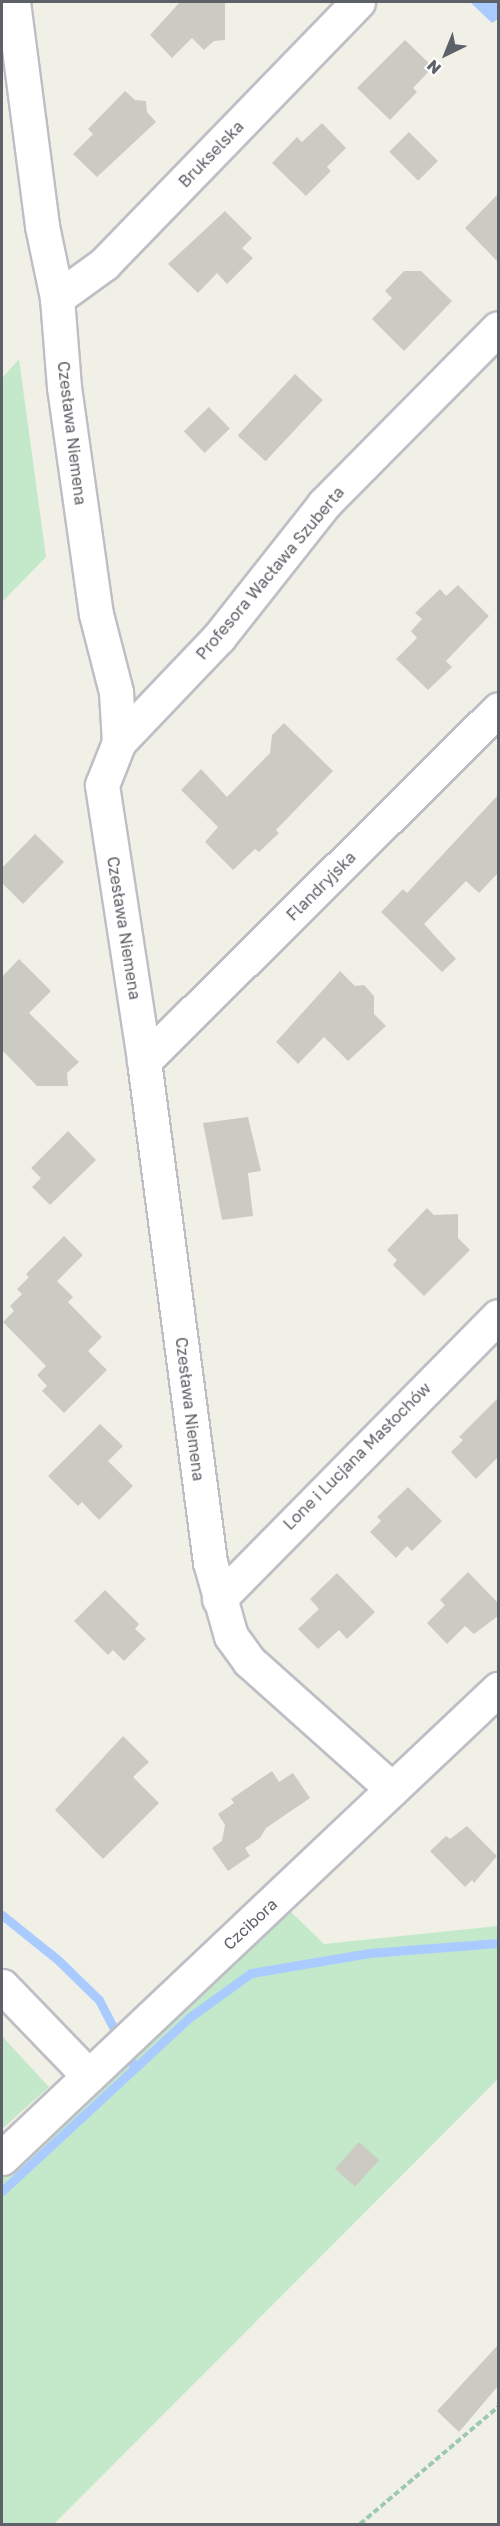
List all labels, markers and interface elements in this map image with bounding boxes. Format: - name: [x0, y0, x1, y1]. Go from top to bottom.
- north arrow: [416, 24, 476, 84]
- text: N: [422, 56, 445, 79]
- street label: Brukselska: [175, 117, 247, 191]
- street label: Czesława Niemena: [54, 360, 90, 506]
- street label: Profesora Wacława Szuberta: [192, 483, 348, 663]
- street label: Flandryjska: [282, 847, 360, 925]
- street label: Czesława Niemena: [103, 855, 145, 1001]
- street label: Czesława Niemena: [172, 1336, 208, 1482]
- street label: Lone i Lucjana Masłochów: [279, 1378, 435, 1534]
- street label: Czcibora: [219, 1894, 281, 1954]

